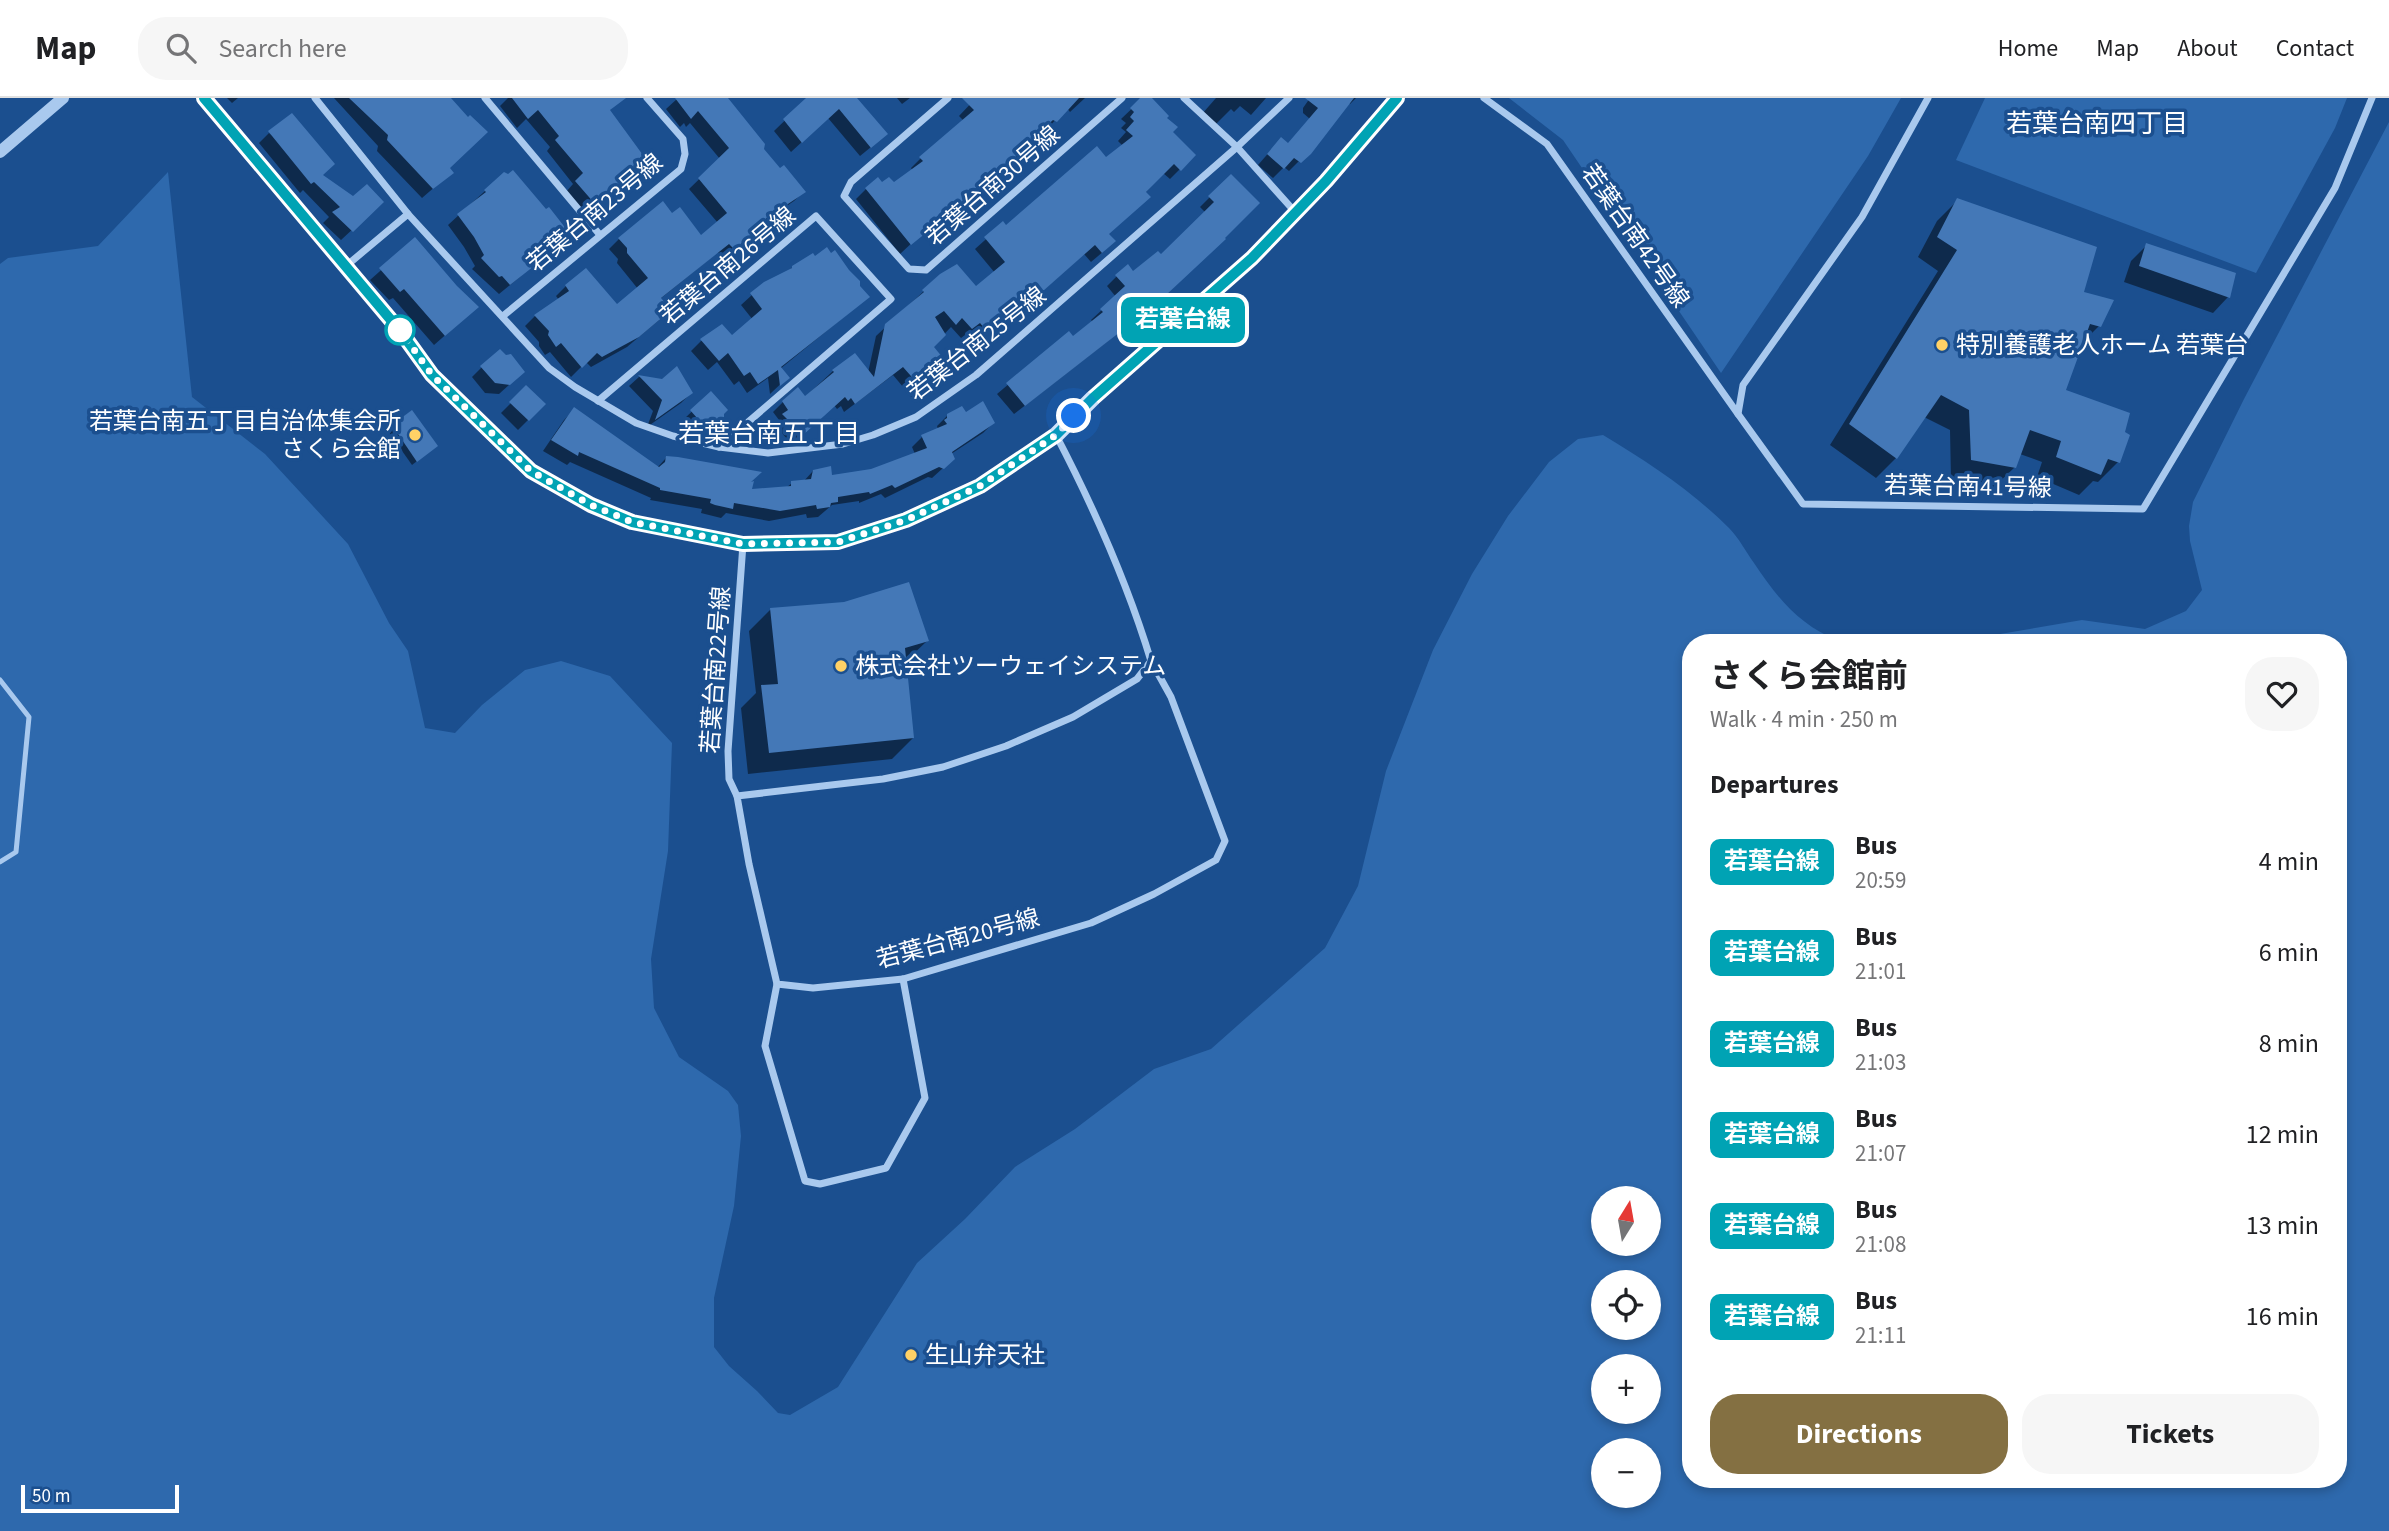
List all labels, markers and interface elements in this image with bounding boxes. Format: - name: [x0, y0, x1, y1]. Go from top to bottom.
- search box: [138, 17, 628, 80]
- text: Map: [35, 25, 96, 72]
- icon: search: [162, 29, 200, 67]
- text: Search here: [218, 30, 347, 67]
- text: Home: [1998, 31, 2058, 66]
- text: Map: [2096, 31, 2139, 66]
- text: About: [2177, 31, 2238, 66]
- text: Contact: [2276, 31, 2354, 66]
- district label: 若葉台南四丁目: [2006, 105, 2188, 142]
- street label: 若葉台南30号線: [918, 118, 1068, 254]
- street label: 若葉台南23号線: [519, 146, 671, 280]
- street label: 若葉台南42号線: [1573, 157, 1697, 315]
- street label: 若葉台南26号線: [652, 199, 804, 333]
- street label: 若葉台南25号線: [900, 279, 1054, 409]
- line badge: 若葉台線: [1134, 297, 1232, 343]
- text: 若葉台線: [1135, 302, 1231, 337]
- unlabelled marker: [385, 315, 415, 345]
- place label: 特別養護老人ホーム 若葉台: [1956, 328, 2248, 363]
- marker: 特別養護老人ホーム 若葉台: [1934, 337, 1950, 353]
- your location: [1056, 398, 1091, 433]
- place label: 若葉台南五丁目自治体集会所 さくら会館: [89, 404, 401, 467]
- district label: 若葉台南五丁目: [678, 415, 860, 452]
- marker: 若葉台南五丁目自治体集会所 さくら会館: [407, 427, 423, 443]
- street label: 若葉台南41号線: [1884, 468, 2052, 506]
- street label: 若葉台南22号線: [693, 585, 739, 755]
- place label: 株式会社ツーウェイシステム: [855, 649, 1166, 684]
- text: さくら会館前: [1710, 653, 1908, 700]
- button: heart: [2245, 657, 2319, 731]
- marker: 株式会社ツーウェイシステム: [833, 658, 849, 674]
- text: Walk · 4 min · 250 m: [1710, 703, 1898, 736]
- text: Departures: [1710, 766, 1838, 803]
- text: Bus: [1855, 827, 1897, 864]
- text: 4 min: [2259, 843, 2319, 880]
- text: 若葉台線: [1724, 844, 1820, 879]
- text: 20:59: [1855, 864, 1906, 897]
- street label: 若葉台南20号線: [872, 900, 1044, 978]
- text: Bus: [1855, 918, 1897, 955]
- text: 6 min: [2259, 934, 2319, 971]
- text: 若葉台線: [1724, 935, 1820, 970]
- text: 21:01: [1855, 955, 1906, 988]
- text: Bus: [1855, 1009, 1897, 1046]
- text: 8 min: [2259, 1025, 2319, 1062]
- text: 若葉台線: [1724, 1026, 1820, 1061]
- text: 21:03: [1855, 1046, 1906, 1079]
- text: Bus: [1855, 1100, 1897, 1137]
- text: 12 min: [2246, 1116, 2319, 1153]
- text: 若葉台線: [1724, 1117, 1820, 1152]
- text: 21:07: [1855, 1137, 1906, 1170]
- north arrow: [1591, 1186, 1661, 1256]
- map controls: [1591, 1186, 1661, 1508]
- text: Bus: [1855, 1191, 1897, 1228]
- text: 13 min: [2246, 1207, 2319, 1244]
- text: 若葉台線: [1724, 1208, 1820, 1243]
- text: 21:08: [1855, 1228, 1906, 1261]
- button: locate: [1591, 1270, 1661, 1340]
- text: Bus: [1855, 1282, 1897, 1319]
- text: 16 min: [2246, 1298, 2319, 1335]
- text: 若葉台線: [1724, 1299, 1820, 1334]
- text: 21:11: [1855, 1319, 1906, 1352]
- place label: 生山弁天社: [925, 1338, 1045, 1373]
- marker: 生山弁天社: [903, 1347, 919, 1363]
- button: +: [1591, 1354, 1661, 1424]
- button: Directions: [1710, 1394, 2008, 1474]
- button: Tickets: [2022, 1394, 2319, 1474]
- button: −: [1591, 1438, 1661, 1508]
- scale bar: [21, 1482, 178, 1514]
- text: 50 m: [32, 1483, 70, 1510]

